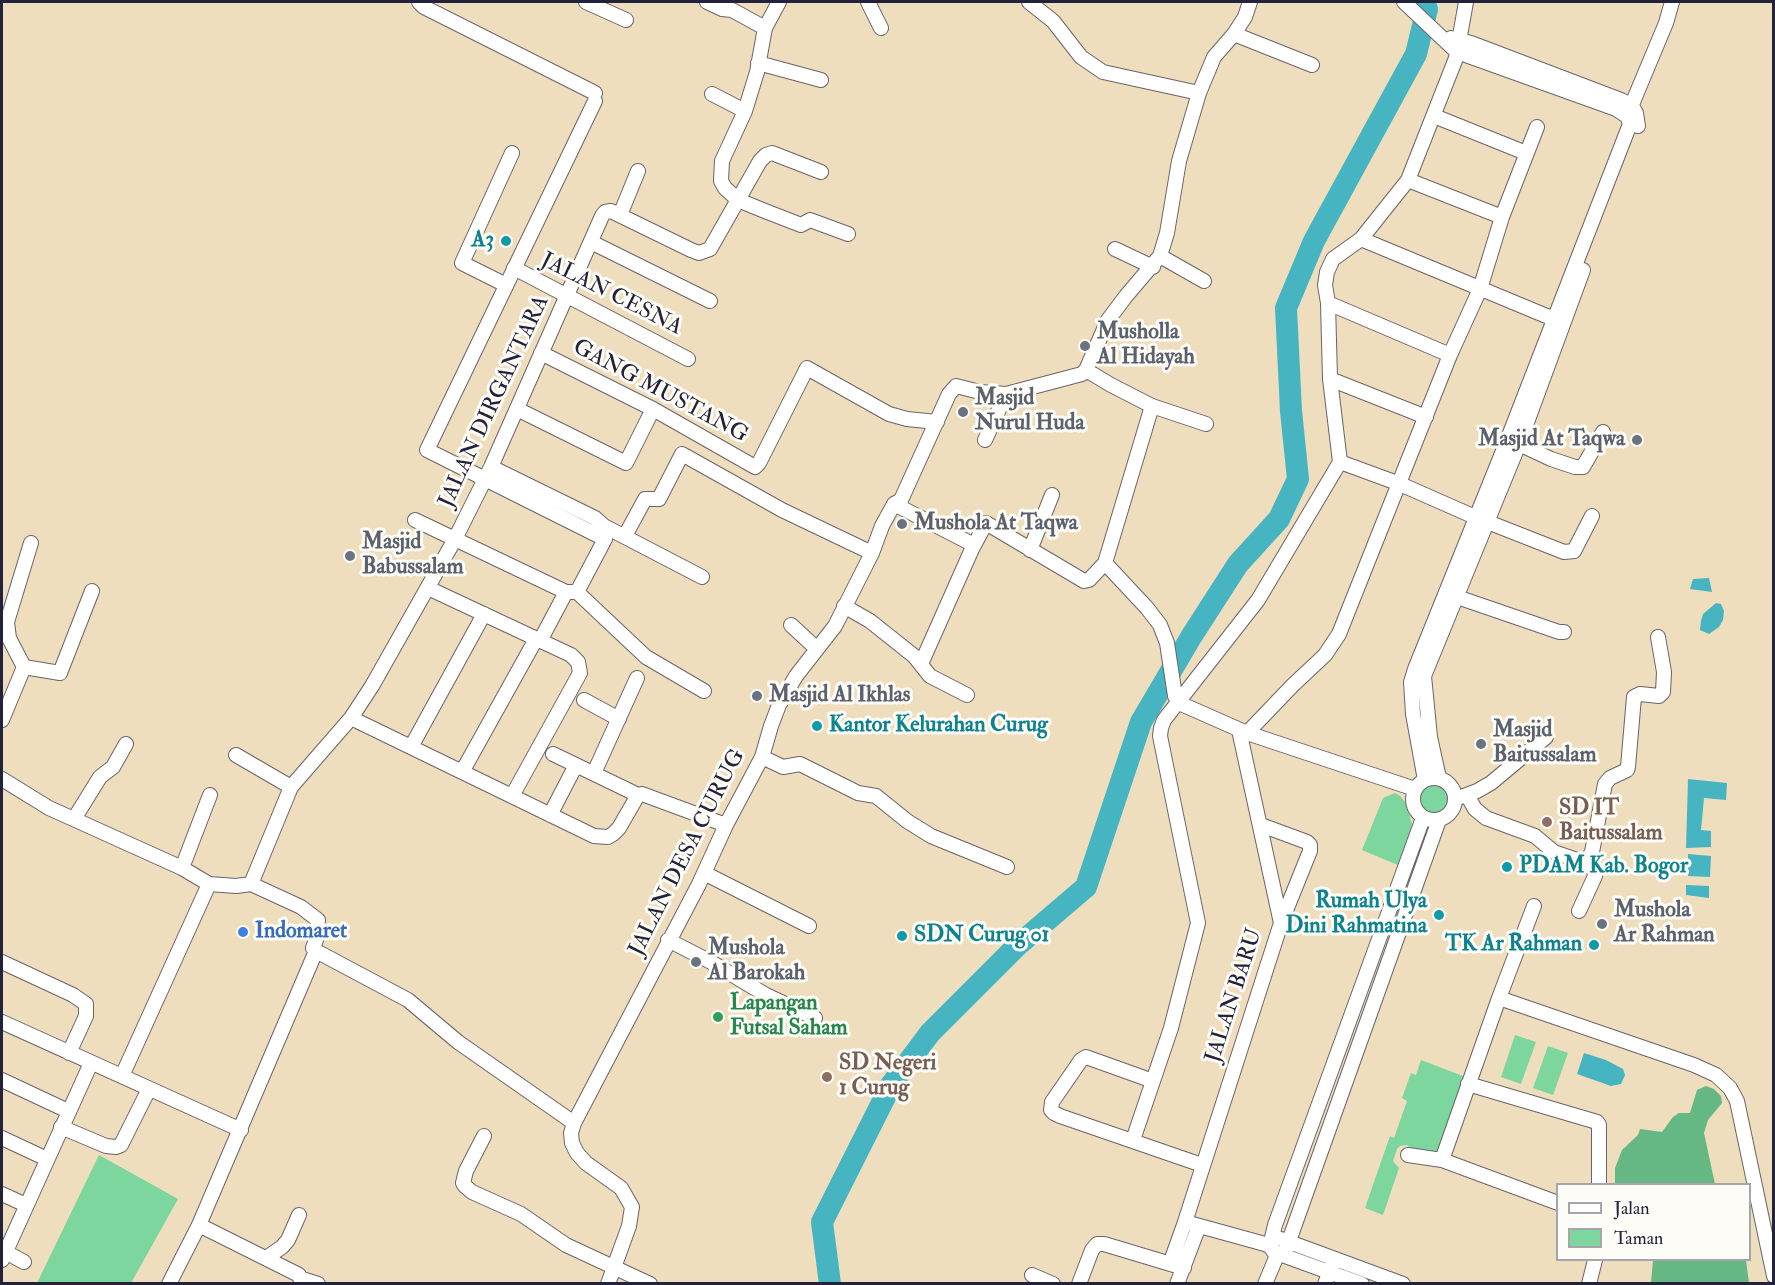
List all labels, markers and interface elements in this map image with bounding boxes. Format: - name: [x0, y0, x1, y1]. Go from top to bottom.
- place label: A3: [472, 228, 494, 254]
- marker: A3: [499, 234, 513, 248]
- street label: JALAN CESNA: [536, 248, 686, 342]
- street label: JALAN DIRGANTARA: [434, 292, 556, 512]
- place label: Musholla Al Hidayah: [1097, 320, 1195, 372]
- street label: GANG MUSTANG: [568, 335, 752, 449]
- marker: Musholla Al Hidayah: [1078, 339, 1092, 353]
- place label: Masjid Nurul Huda: [975, 386, 1084, 438]
- marker: Masjid Nurul Huda: [956, 405, 970, 419]
- place label: Masjid At Taqwa: [1478, 427, 1625, 453]
- marker: Masjid At Taqwa: [1630, 433, 1644, 447]
- place label: Mushola At Taqwa: [914, 511, 1078, 537]
- marker: Mushola At Taqwa: [895, 517, 909, 531]
- place label: Masjid Babussalam: [362, 530, 463, 582]
- marker: Masjid Babussalam: [343, 549, 357, 563]
- place label: Masjid Al Ikhlas: [769, 683, 910, 709]
- marker: Masjid Al Ikhlas: [750, 689, 764, 703]
- place label: Kantor Kelurahan Curug: [829, 713, 1048, 739]
- place label: Masjid Baitussalam: [1493, 718, 1597, 770]
- marker: Kantor Kelurahan Curug: [810, 719, 824, 733]
- marker: Masjid Baitussalam: [1474, 737, 1488, 751]
- street label: JALAN DESA CURUG: [624, 745, 752, 961]
- place label: SD IT Baitussalam: [1559, 796, 1663, 848]
- marker: SD IT Baitussalam: [1540, 815, 1554, 829]
- place label: PDAM Kab. Bogor: [1519, 854, 1688, 880]
- marker: PDAM Kab. Bogor: [1500, 860, 1514, 874]
- place label: Rumah Ulya Dini Rahmatina: [1286, 889, 1427, 940]
- place label: Mushola Ar Rahman: [1614, 898, 1715, 950]
- marker: Rumah Ulya Dini Rahmatina: [1432, 908, 1446, 922]
- marker: Mushola Ar Rahman: [1595, 917, 1609, 931]
- place label: Indomaret: [255, 919, 347, 945]
- place label: SDN Curug 01: [914, 923, 1049, 949]
- marker: Indomaret: [236, 925, 250, 939]
- street label: JALAN BARU: [1201, 926, 1269, 1066]
- marker: SDN Curug 01: [895, 929, 909, 943]
- place label: TK Ar Rahman: [1445, 932, 1582, 958]
- place label: Mushola Al Barokah: [708, 936, 805, 987]
- marker: TK Ar Rahman: [1587, 938, 1601, 952]
- marker: Mushola Al Barokah: [689, 955, 703, 969]
- place label: Lapangan Futsal Saham: [730, 991, 848, 1042]
- marker: Lapangan Futsal Saham: [711, 1010, 725, 1024]
- place label: SD Negeri 1 Curug: [839, 1051, 936, 1102]
- marker: SD Negeri 1 Curug: [820, 1070, 834, 1084]
- legend: [1556, 1183, 1751, 1261]
- text: Jalan: [1614, 1197, 1650, 1220]
- text: Taman: [1614, 1227, 1663, 1250]

